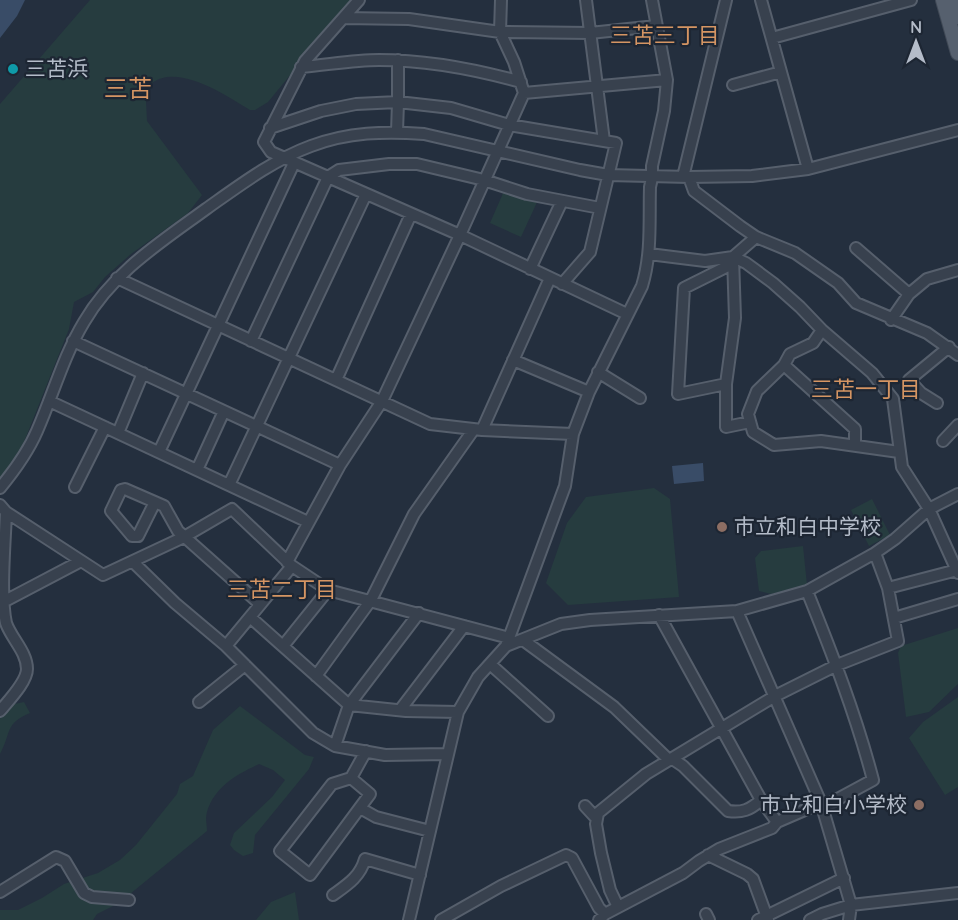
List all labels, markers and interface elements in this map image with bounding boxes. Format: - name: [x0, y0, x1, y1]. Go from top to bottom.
- north arrow: [886, 12, 946, 72]
- text: N: [910, 17, 922, 37]
- district label: 三苫三丁目: [610, 21, 720, 49]
- place label: 三苫浜: [25, 55, 88, 81]
- marker: 三苫浜: [6, 62, 20, 76]
- district label: 三苫: [104, 73, 152, 103]
- district label: 三苫一丁目: [811, 375, 921, 403]
- place label: 市立和白中学校: [734, 513, 881, 539]
- marker: 市立和白中学校: [715, 520, 729, 534]
- district label: 三苫二丁目: [227, 575, 337, 603]
- place label: 市立和白小学校: [760, 791, 907, 817]
- marker: 市立和白小学校: [912, 798, 926, 812]

